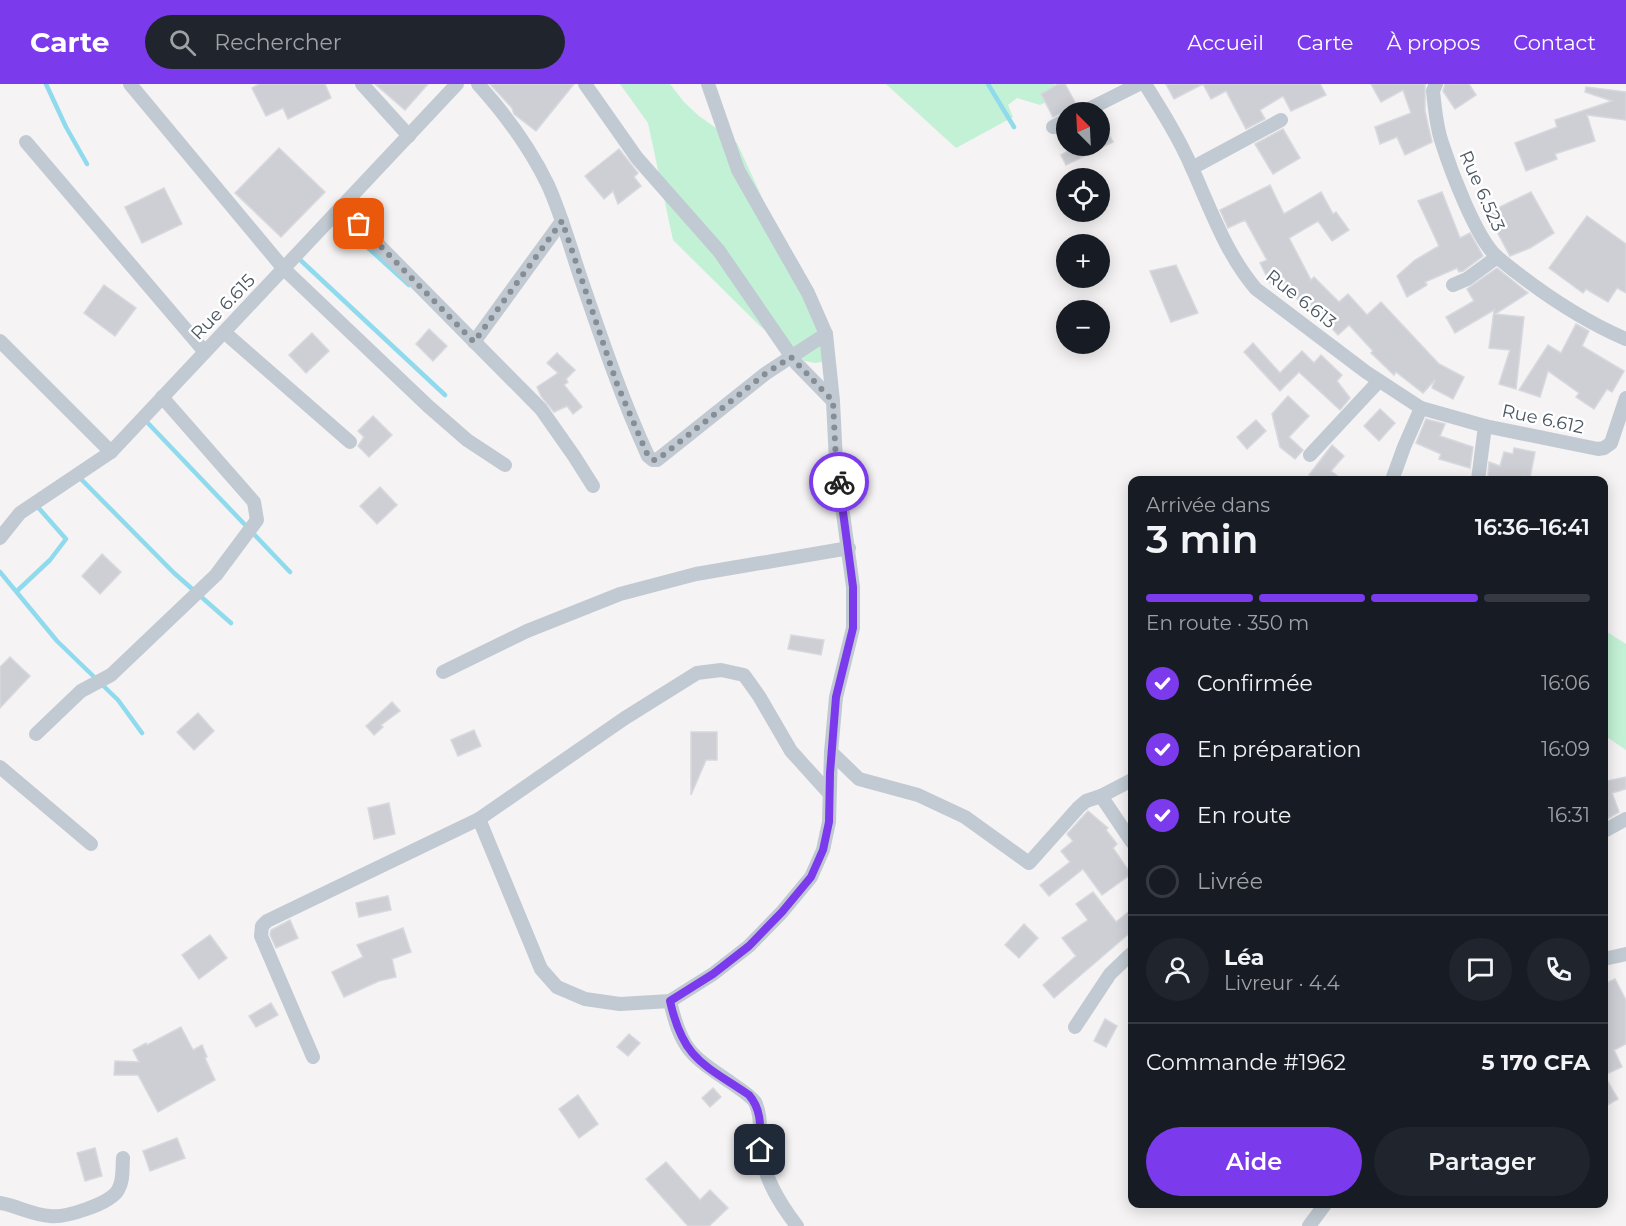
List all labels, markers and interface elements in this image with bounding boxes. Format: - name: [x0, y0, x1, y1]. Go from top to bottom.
- search box: [145, 15, 565, 69]
- text: Carte: [30, 25, 109, 59]
- icon: search: [166, 26, 199, 59]
- text: Rechercher: [214, 29, 342, 56]
- text: Accueil: [1187, 30, 1264, 55]
- text: Carte: [1297, 30, 1353, 55]
- text: À propos: [1386, 30, 1480, 55]
- text: Contact: [1513, 30, 1596, 55]
- north arrow: [1056, 102, 1110, 156]
- map controls: [1056, 102, 1110, 354]
- street label: Rue 6.523: [1454, 147, 1510, 235]
- button: locate: [1056, 168, 1110, 222]
- pin: [333, 198, 384, 249]
- icon: bag: [342, 207, 375, 240]
- button: +: [1056, 234, 1110, 288]
- street label: Rue 6.613: [1261, 265, 1341, 333]
- street label: Rue 6.615: [186, 269, 260, 345]
- button: −: [1056, 300, 1110, 354]
- street label: Rue 6.612: [1500, 400, 1586, 438]
- courier: [809, 452, 869, 512]
- icon: bike: [823, 466, 856, 499]
- text: Arrivée dans: [1146, 493, 1270, 517]
- text: 16:36–16:41: [1475, 514, 1590, 541]
- text: 3 min: [1146, 515, 1259, 563]
- text: En route · 350 m: [1146, 611, 1309, 635]
- icon: check: [1146, 667, 1179, 700]
- text: Confirmée: [1197, 670, 1313, 697]
- text: 16:06: [1541, 671, 1590, 695]
- icon: check: [1146, 733, 1179, 766]
- text: En préparation: [1197, 736, 1361, 763]
- text: 16:09: [1541, 737, 1590, 761]
- icon: check: [1146, 799, 1179, 832]
- text: En route: [1197, 802, 1291, 829]
- text: 16:31: [1548, 803, 1590, 827]
- text: Livrée: [1197, 868, 1263, 895]
- button: person: [1146, 938, 1209, 1001]
- button: chat: [1449, 938, 1512, 1001]
- button: phone: [1527, 938, 1590, 1001]
- text: Léa: [1224, 944, 1264, 971]
- text: Livreur · 4.4: [1224, 971, 1340, 995]
- text: Commande #1962: [1146, 1049, 1346, 1076]
- text: 5 170 CFA: [1481, 1049, 1590, 1076]
- pin: [734, 1124, 785, 1175]
- button: Aide: [1146, 1127, 1362, 1196]
- button: Partager: [1374, 1127, 1590, 1196]
- icon: home: [743, 1133, 776, 1166]

